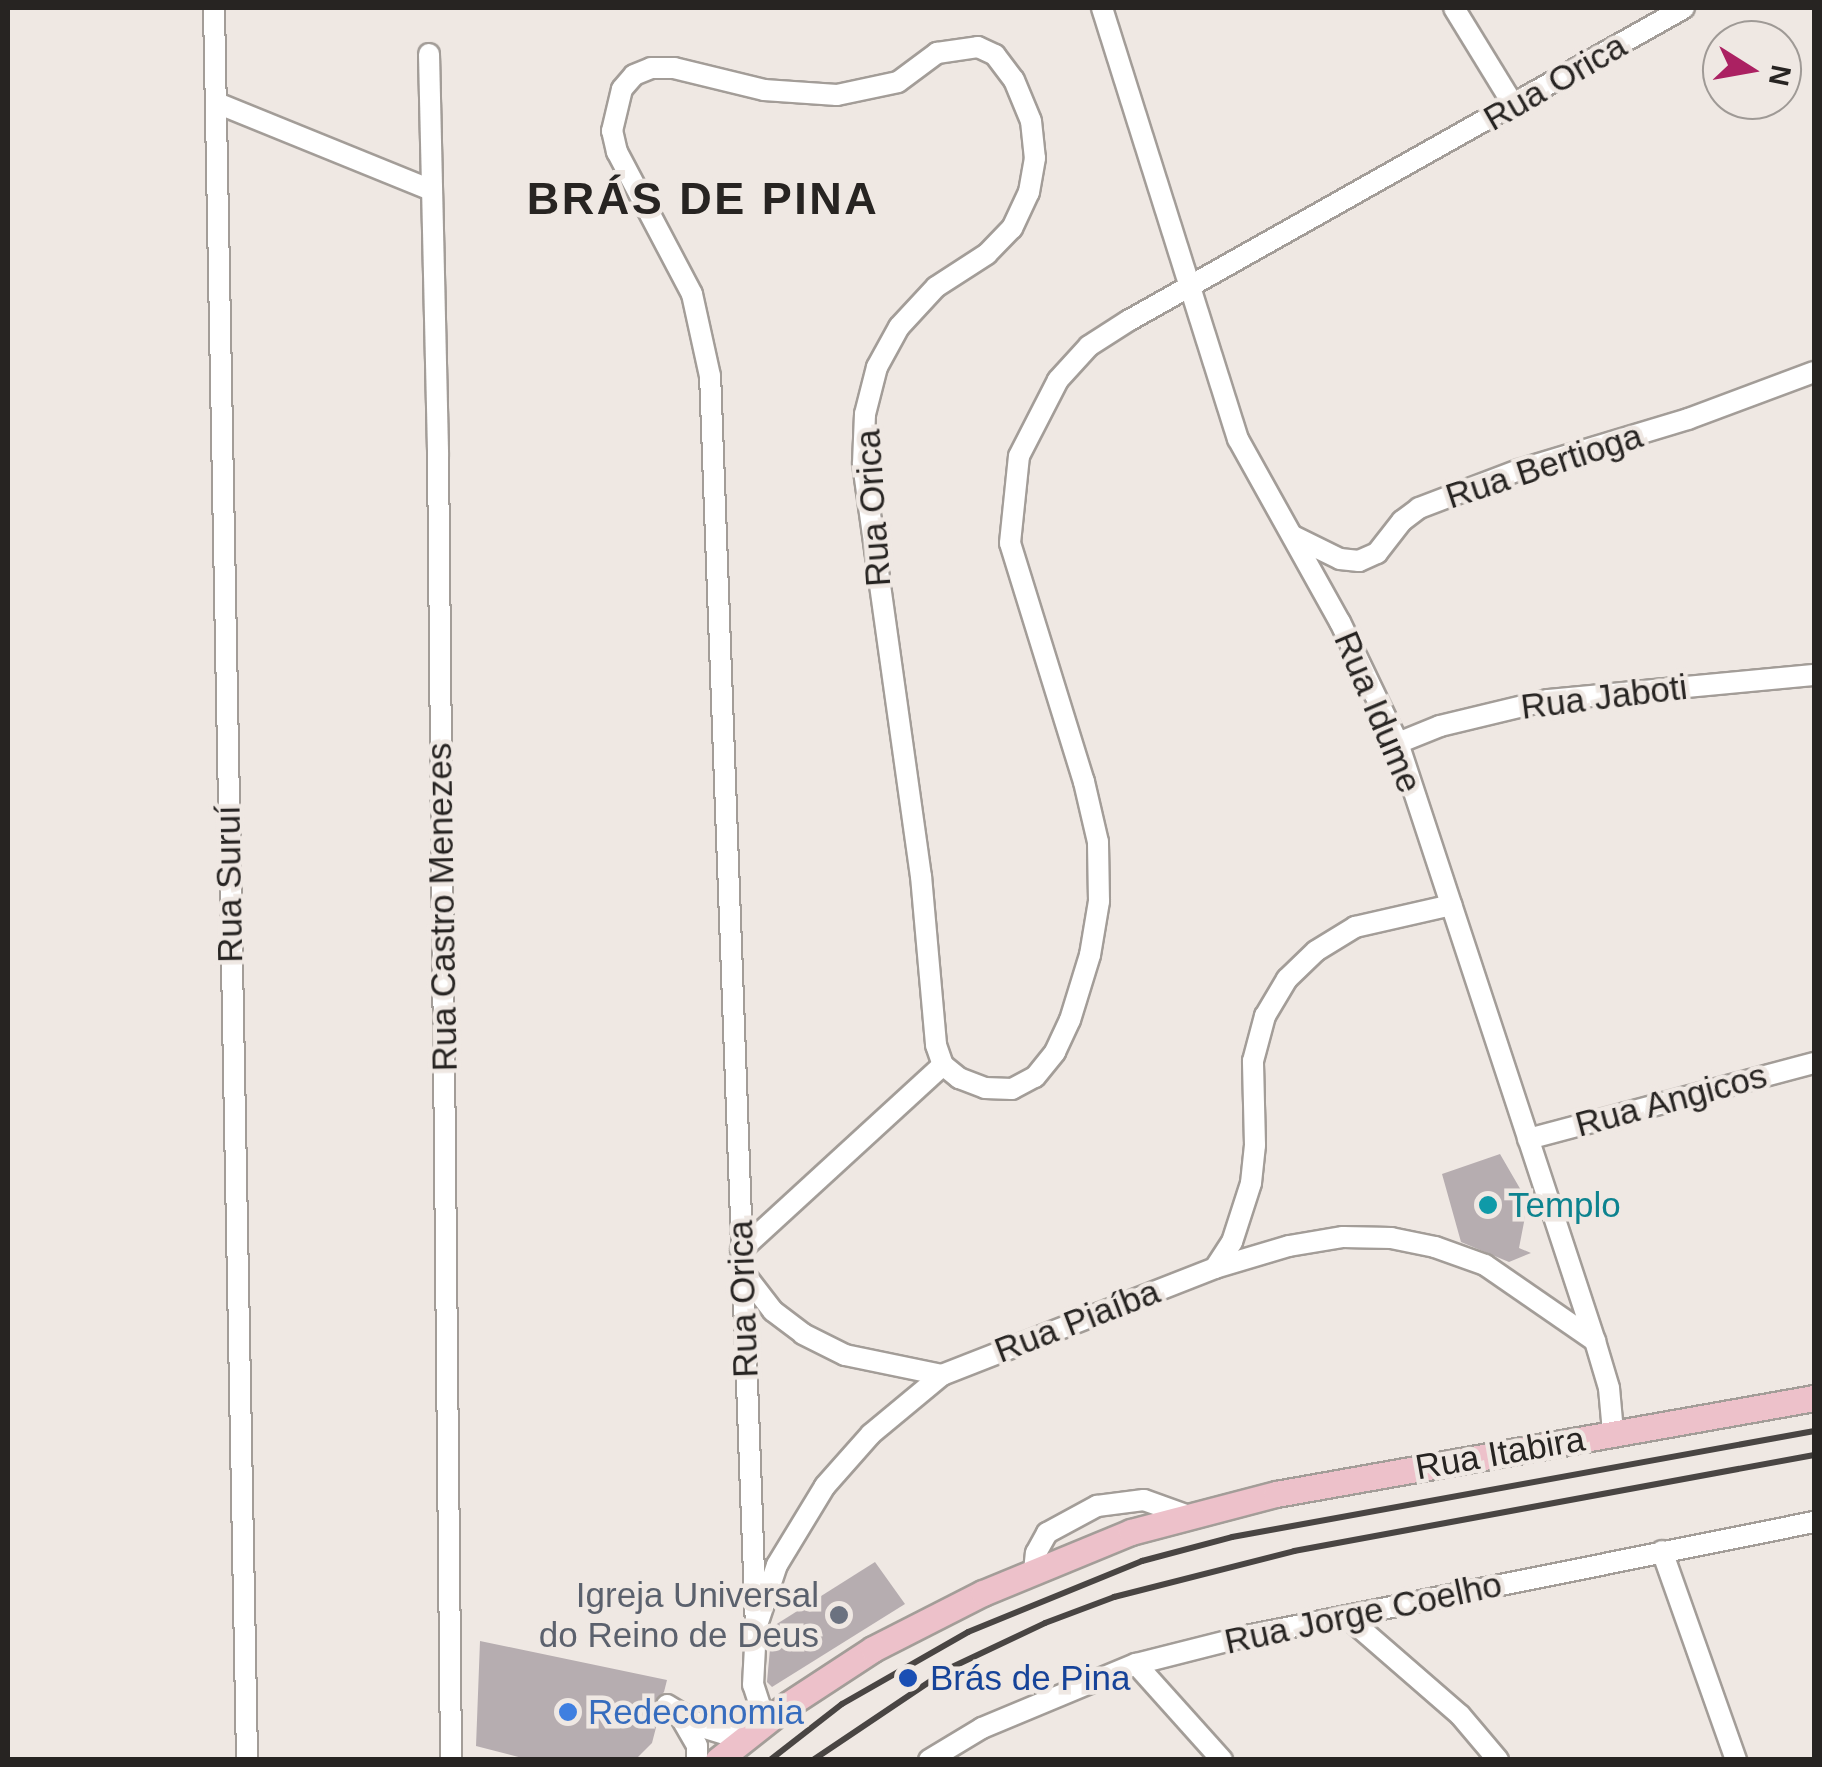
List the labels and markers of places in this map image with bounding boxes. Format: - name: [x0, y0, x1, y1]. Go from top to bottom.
- place label: Templo: [1508, 1184, 1621, 1226]
- marker: Templo: [1477, 1194, 1499, 1216]
- place label: Igreja Universal do Reino de Deus: [539, 1574, 819, 1656]
- marker: Igreja Universal do Reino de Deus: [828, 1604, 850, 1626]
- place label: Brás de Pina: [930, 1657, 1130, 1699]
- marker: Brás de Pina: [895, 1665, 921, 1691]
- place label: Redeconomia: [588, 1691, 804, 1733]
- marker: Redeconomia: [557, 1701, 579, 1723]

